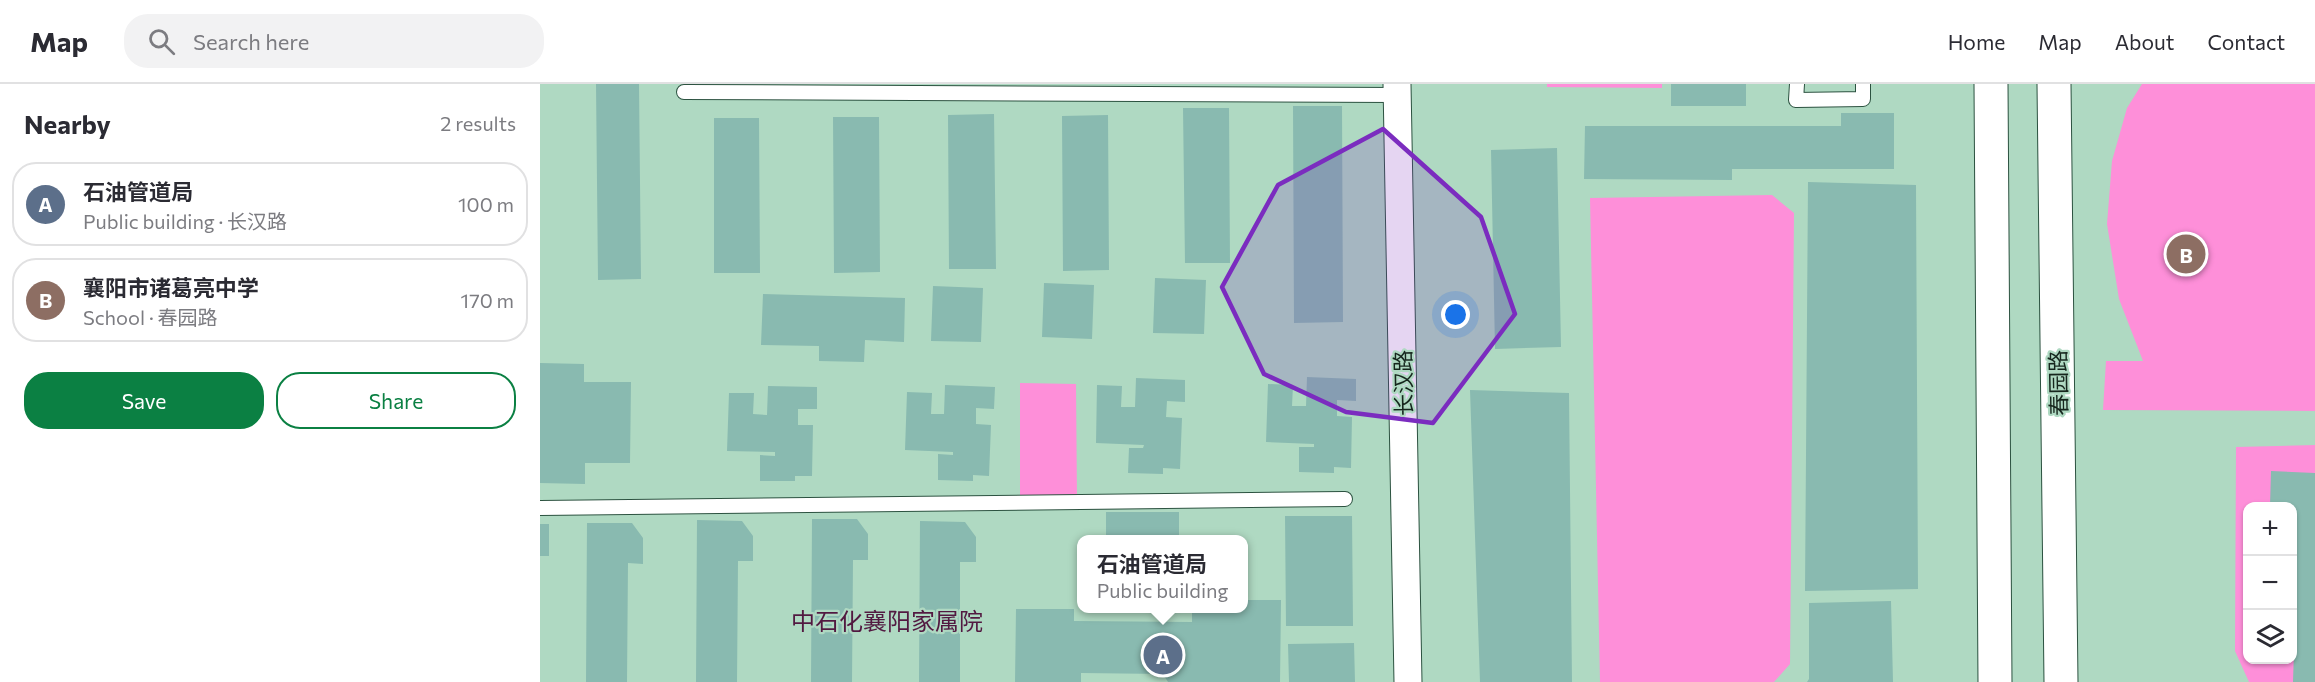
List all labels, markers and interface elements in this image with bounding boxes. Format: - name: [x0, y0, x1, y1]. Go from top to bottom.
- search box: [124, 14, 544, 68]
- text: Map: [30, 24, 88, 58]
- icon: search: [145, 25, 178, 58]
- text: Search here: [193, 28, 309, 55]
- text: Home: [1948, 29, 2005, 54]
- text: Map: [2038, 29, 2082, 54]
- text: About: [2115, 29, 2174, 54]
- text: Contact: [2207, 29, 2285, 54]
- text: Nearby: [24, 108, 111, 139]
- text: 2 results: [440, 111, 516, 135]
- text: 石油管道局: [83, 178, 193, 205]
- text: A: [38, 192, 53, 216]
- text: 100 m: [458, 192, 514, 216]
- text: Public building · 长汉路: [83, 209, 287, 233]
- pin: B: [2166, 232, 2206, 276]
- text: 襄阳市诸葛亮中学: [83, 274, 259, 301]
- text: B: [39, 288, 52, 312]
- text: 170 m: [461, 288, 514, 312]
- your location: [1441, 300, 1470, 329]
- text: School · 春园路: [83, 305, 217, 329]
- street label: 长汉路: [1389, 350, 1417, 416]
- street label: 春园路: [2044, 350, 2072, 416]
- button: Save: [24, 372, 264, 429]
- button: Share: [276, 372, 516, 429]
- map controls: [2243, 502, 2297, 664]
- button: +: [2243, 502, 2297, 556]
- popup: [1077, 535, 1248, 613]
- text: 石油管道局: [1097, 550, 1207, 577]
- button: −: [2243, 556, 2297, 610]
- text: Public building: [1097, 578, 1228, 602]
- district label: 中石化襄阳家属院: [791, 606, 983, 635]
- button: layers: [2243, 610, 2297, 664]
- pin: A: [1144, 632, 1182, 678]

